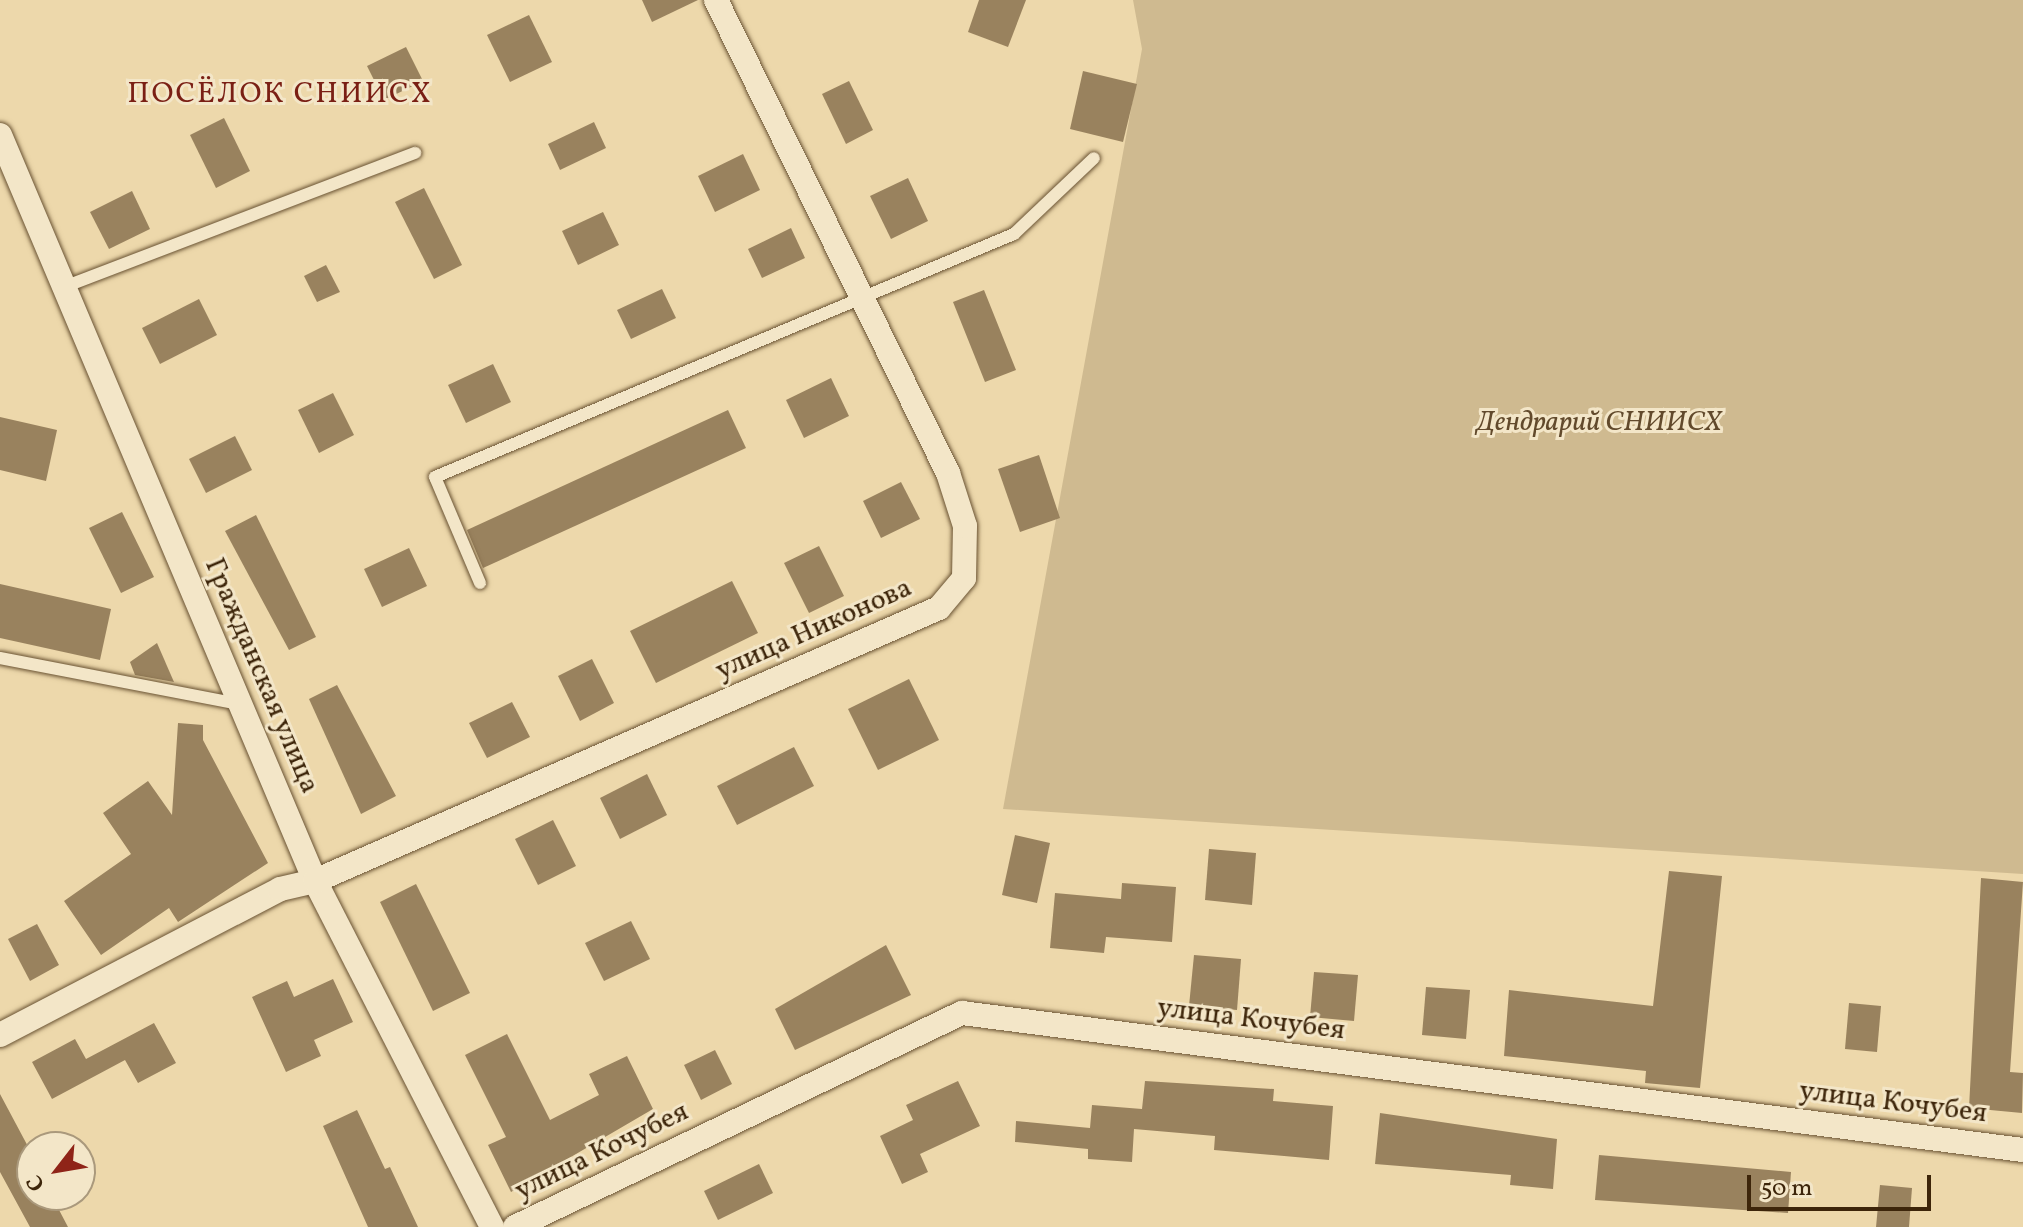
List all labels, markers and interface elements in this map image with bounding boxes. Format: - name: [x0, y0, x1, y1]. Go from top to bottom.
- district label: ПОСЁЛОК СНИИСХ: [127, 76, 433, 112]
- park label: Дендрарий СНИИСХ: [1476, 406, 1722, 440]
- street label: Гражданская улица: [196, 553, 326, 799]
- street label: улица Никонова: [711, 572, 917, 688]
- street label: улица Кочубея: [1155, 992, 1347, 1048]
- street label: улица Кочубея: [1797, 1075, 1989, 1131]
- street label: улица Кочубея: [510, 1095, 694, 1209]
- north arrow: [16, 1131, 96, 1211]
- scale bar: [1751, 1159, 1935, 1209]
- text: С: [20, 1169, 54, 1197]
- text: 50 m: [1761, 1172, 1813, 1206]

